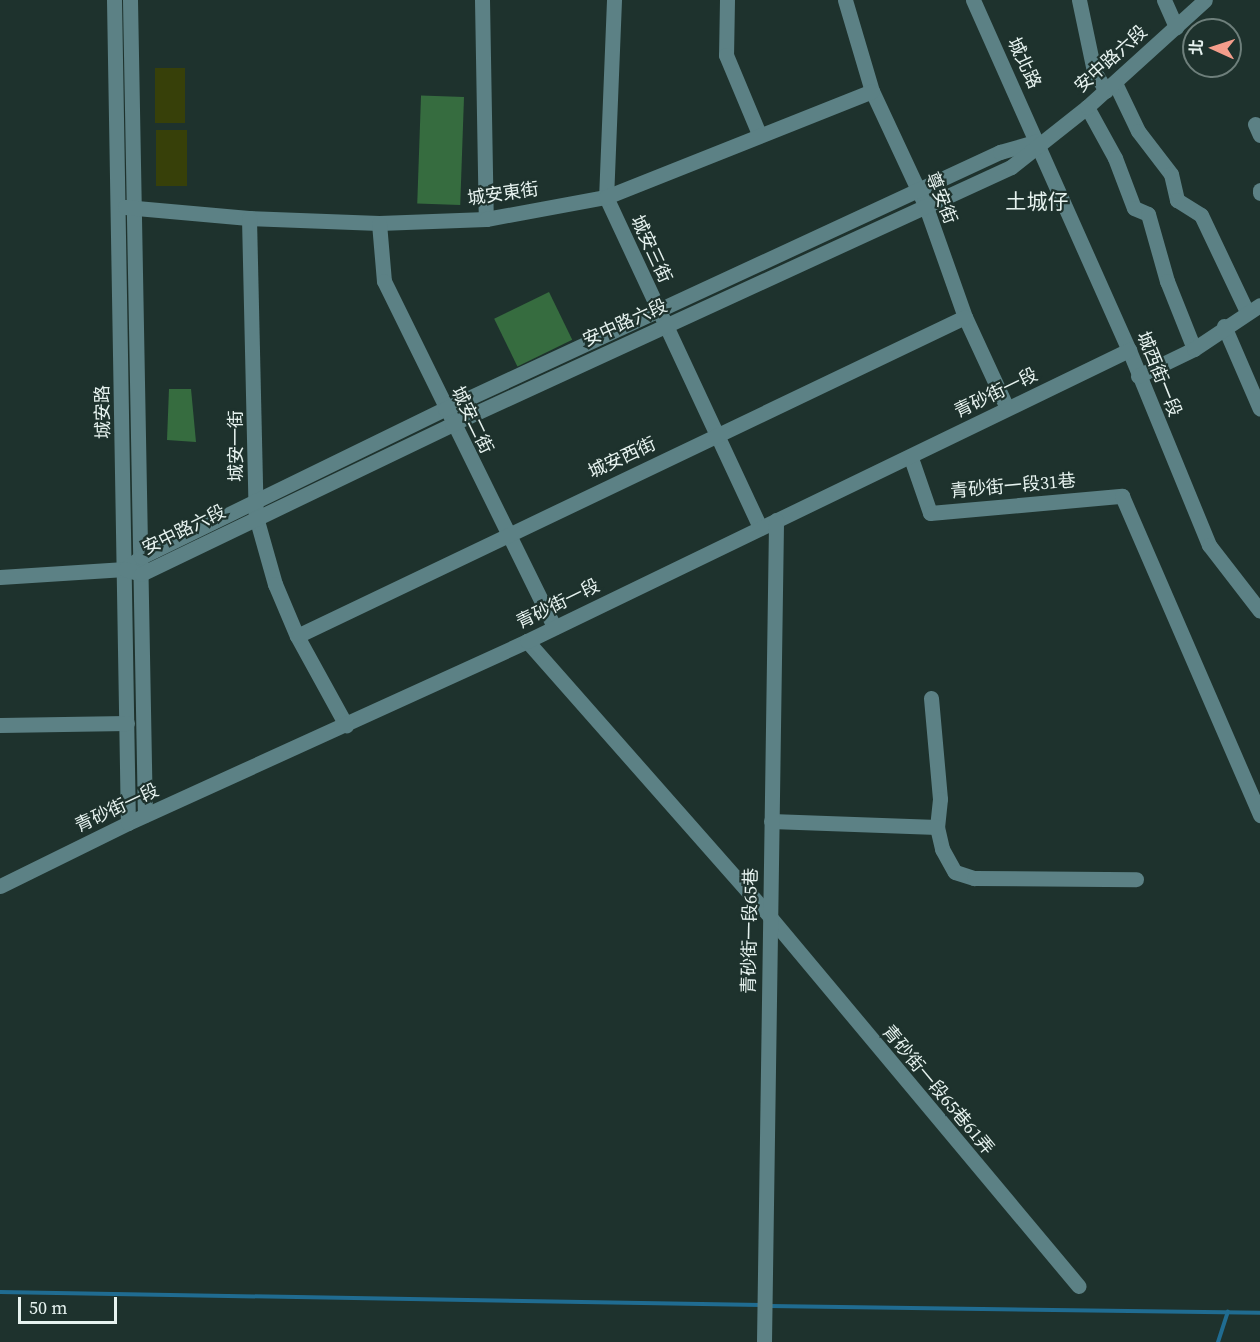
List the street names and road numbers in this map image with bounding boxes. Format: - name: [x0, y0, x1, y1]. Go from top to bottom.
- street label: 安中路六段: [1070, 21, 1152, 97]
- street label: 城北路: [1003, 34, 1045, 92]
- street label: 尊安街: [921, 169, 961, 227]
- street label: 城安東街: [466, 178, 540, 210]
- street label: 城安三街: [626, 212, 676, 286]
- street label: 安中路六段: [579, 295, 671, 351]
- street label: 城西街一段: [1132, 328, 1186, 420]
- street label: 青砂街一段: [951, 364, 1041, 422]
- street label: 城安二街: [447, 383, 497, 457]
- street label: 城安路: [92, 385, 114, 439]
- street label: 城安一街: [225, 410, 247, 482]
- street label: 城安西街: [585, 433, 659, 483]
- street label: 青砂街一段31巷: [949, 470, 1077, 502]
- street label: 安中路六段: [139, 501, 229, 559]
- street label: 青砂街一段: [513, 575, 603, 633]
- street label: 青砂街一段: [72, 779, 162, 837]
- street label: 青砂街一段65巷: [738, 868, 762, 994]
- street label: 青砂街一段65巷61弄: [878, 1021, 998, 1159]

